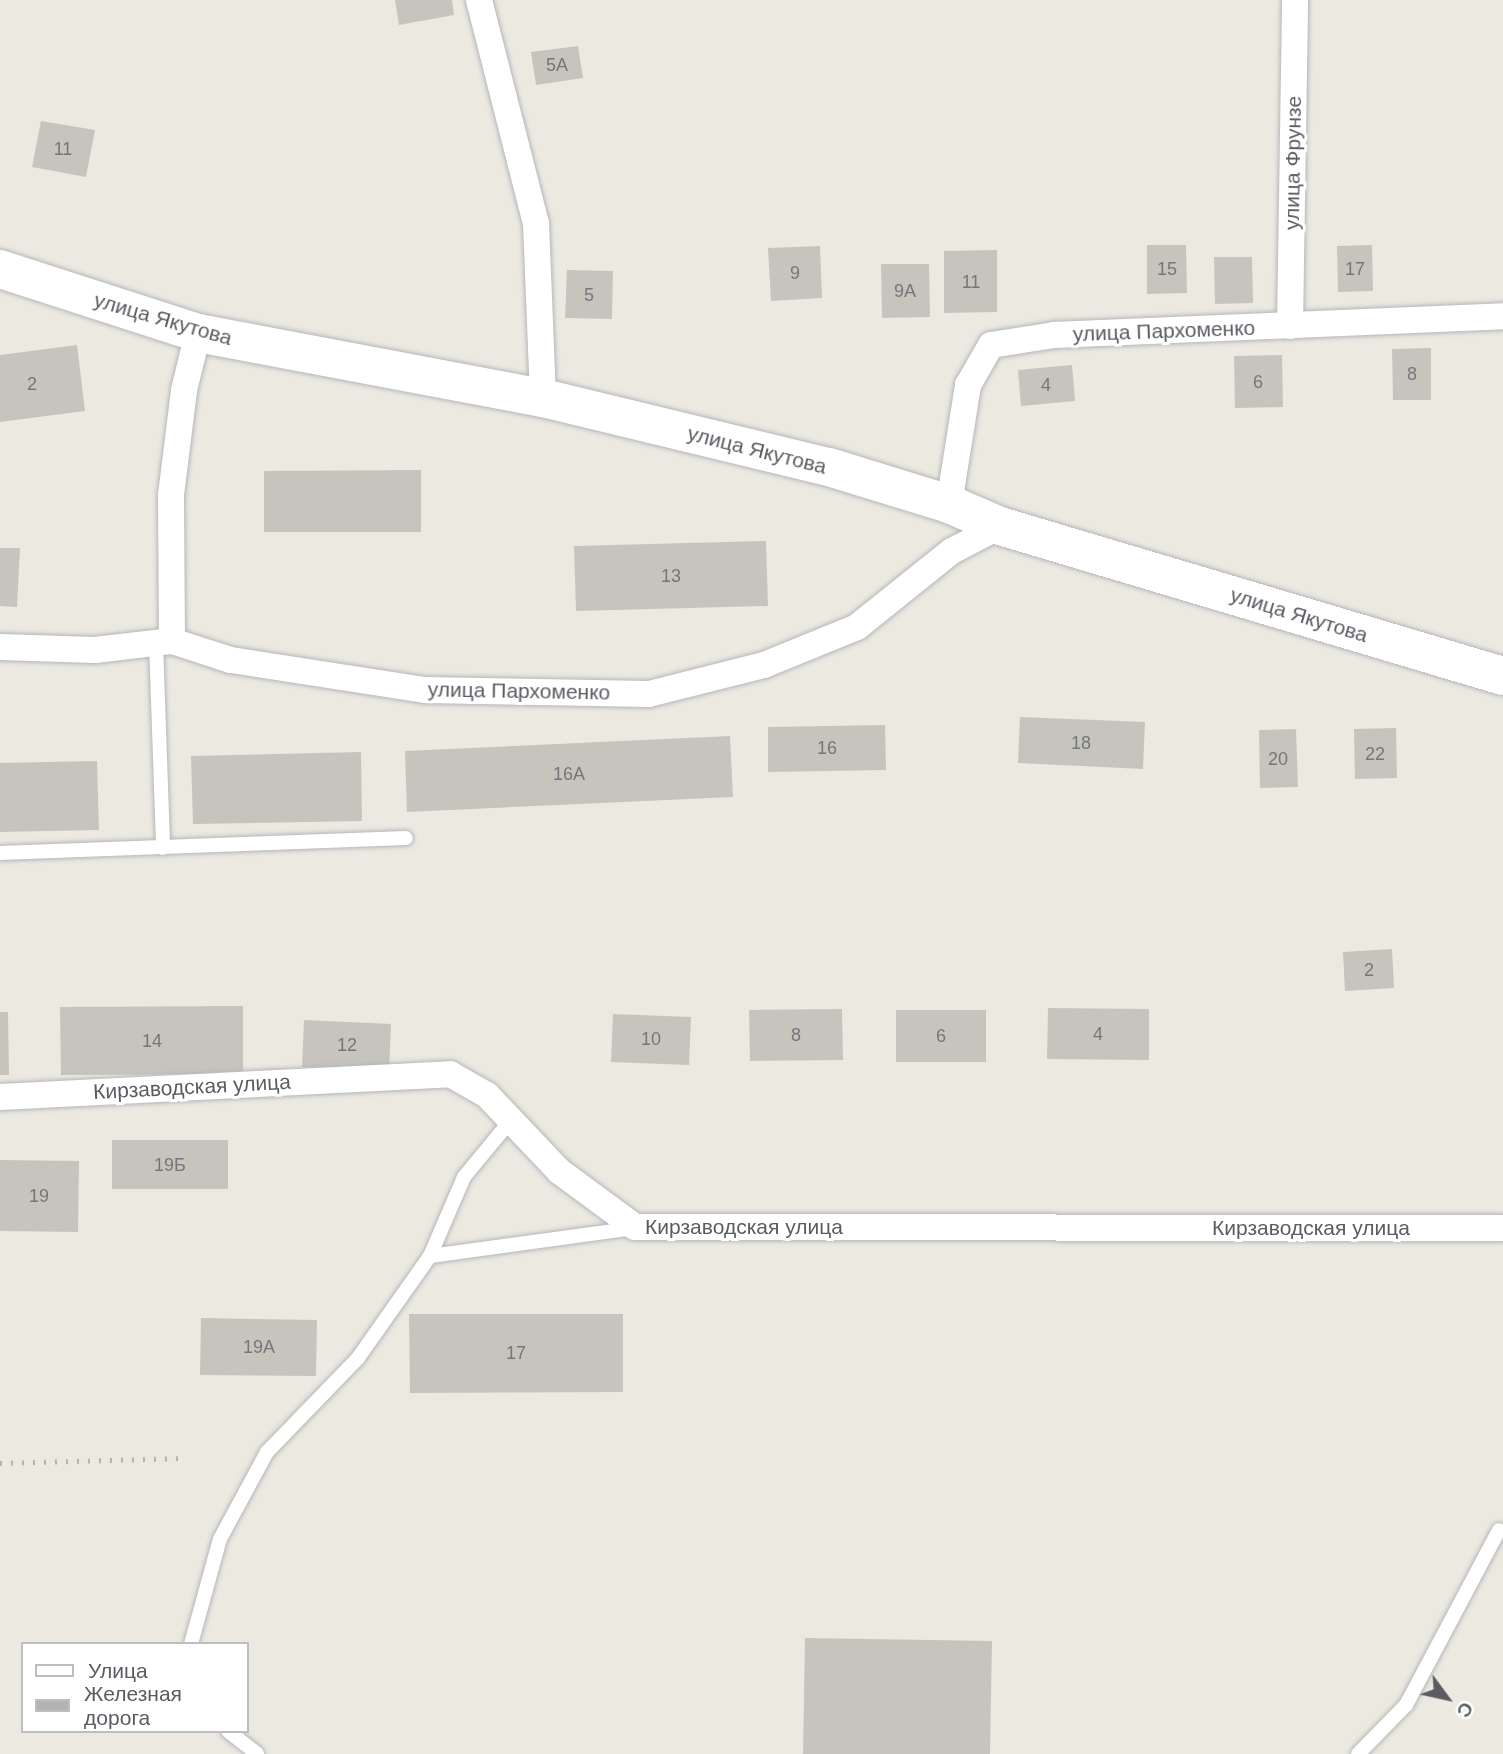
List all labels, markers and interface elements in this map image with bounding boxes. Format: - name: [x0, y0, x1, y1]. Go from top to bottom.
- house number: 5А: [546, 54, 568, 76]
- street label: улица Фрунзе: [1279, 96, 1307, 230]
- house number: 11: [54, 138, 72, 160]
- house number: 15: [1157, 258, 1177, 280]
- house number: 17: [1345, 258, 1365, 280]
- house number: 9: [790, 262, 800, 284]
- house number: 11: [962, 271, 980, 293]
- house number: 9А: [894, 280, 916, 302]
- house number: 5: [584, 284, 594, 306]
- street label: улица Якутова: [91, 287, 235, 351]
- street label: улица Пархоменко: [1072, 315, 1256, 347]
- house number: 8: [1407, 363, 1417, 385]
- house number: 6: [1253, 371, 1263, 393]
- house number: 2: [27, 373, 37, 395]
- house number: 4: [1041, 374, 1051, 396]
- street label: улица Якутова: [685, 421, 829, 479]
- house number: 13: [661, 565, 681, 587]
- street label: улица Якутова: [1227, 582, 1371, 648]
- street label: улица Пархоменко: [428, 677, 610, 705]
- house number: 18: [1071, 732, 1091, 754]
- house number: 16: [817, 737, 837, 759]
- house number: 22: [1365, 743, 1385, 765]
- house number: 20: [1268, 748, 1288, 770]
- house number: 16А: [553, 763, 585, 785]
- house number: 2: [1364, 959, 1374, 981]
- house number: 4: [1093, 1023, 1103, 1045]
- house number: 8: [791, 1024, 801, 1046]
- house number: 6: [936, 1025, 946, 1047]
- house number: 10: [641, 1028, 661, 1050]
- house number: 14: [142, 1030, 162, 1052]
- house number: 12: [337, 1034, 357, 1056]
- street label: Кирзаводская улица: [93, 1069, 291, 1105]
- house number: 19Б: [154, 1154, 186, 1176]
- house number: 19: [29, 1185, 49, 1207]
- street label: Кирзаводская улица: [645, 1214, 843, 1240]
- street label: Кирзаводская улица: [1212, 1215, 1410, 1241]
- house number: 19А: [243, 1336, 275, 1358]
- house number: 17: [506, 1342, 526, 1364]
- legend: [21, 1642, 248, 1733]
- text: Улица: [88, 1659, 148, 1682]
- north arrow: [1412, 1663, 1482, 1733]
- text: Железная дорога: [84, 1682, 182, 1729]
- text: С: [1452, 1698, 1478, 1721]

